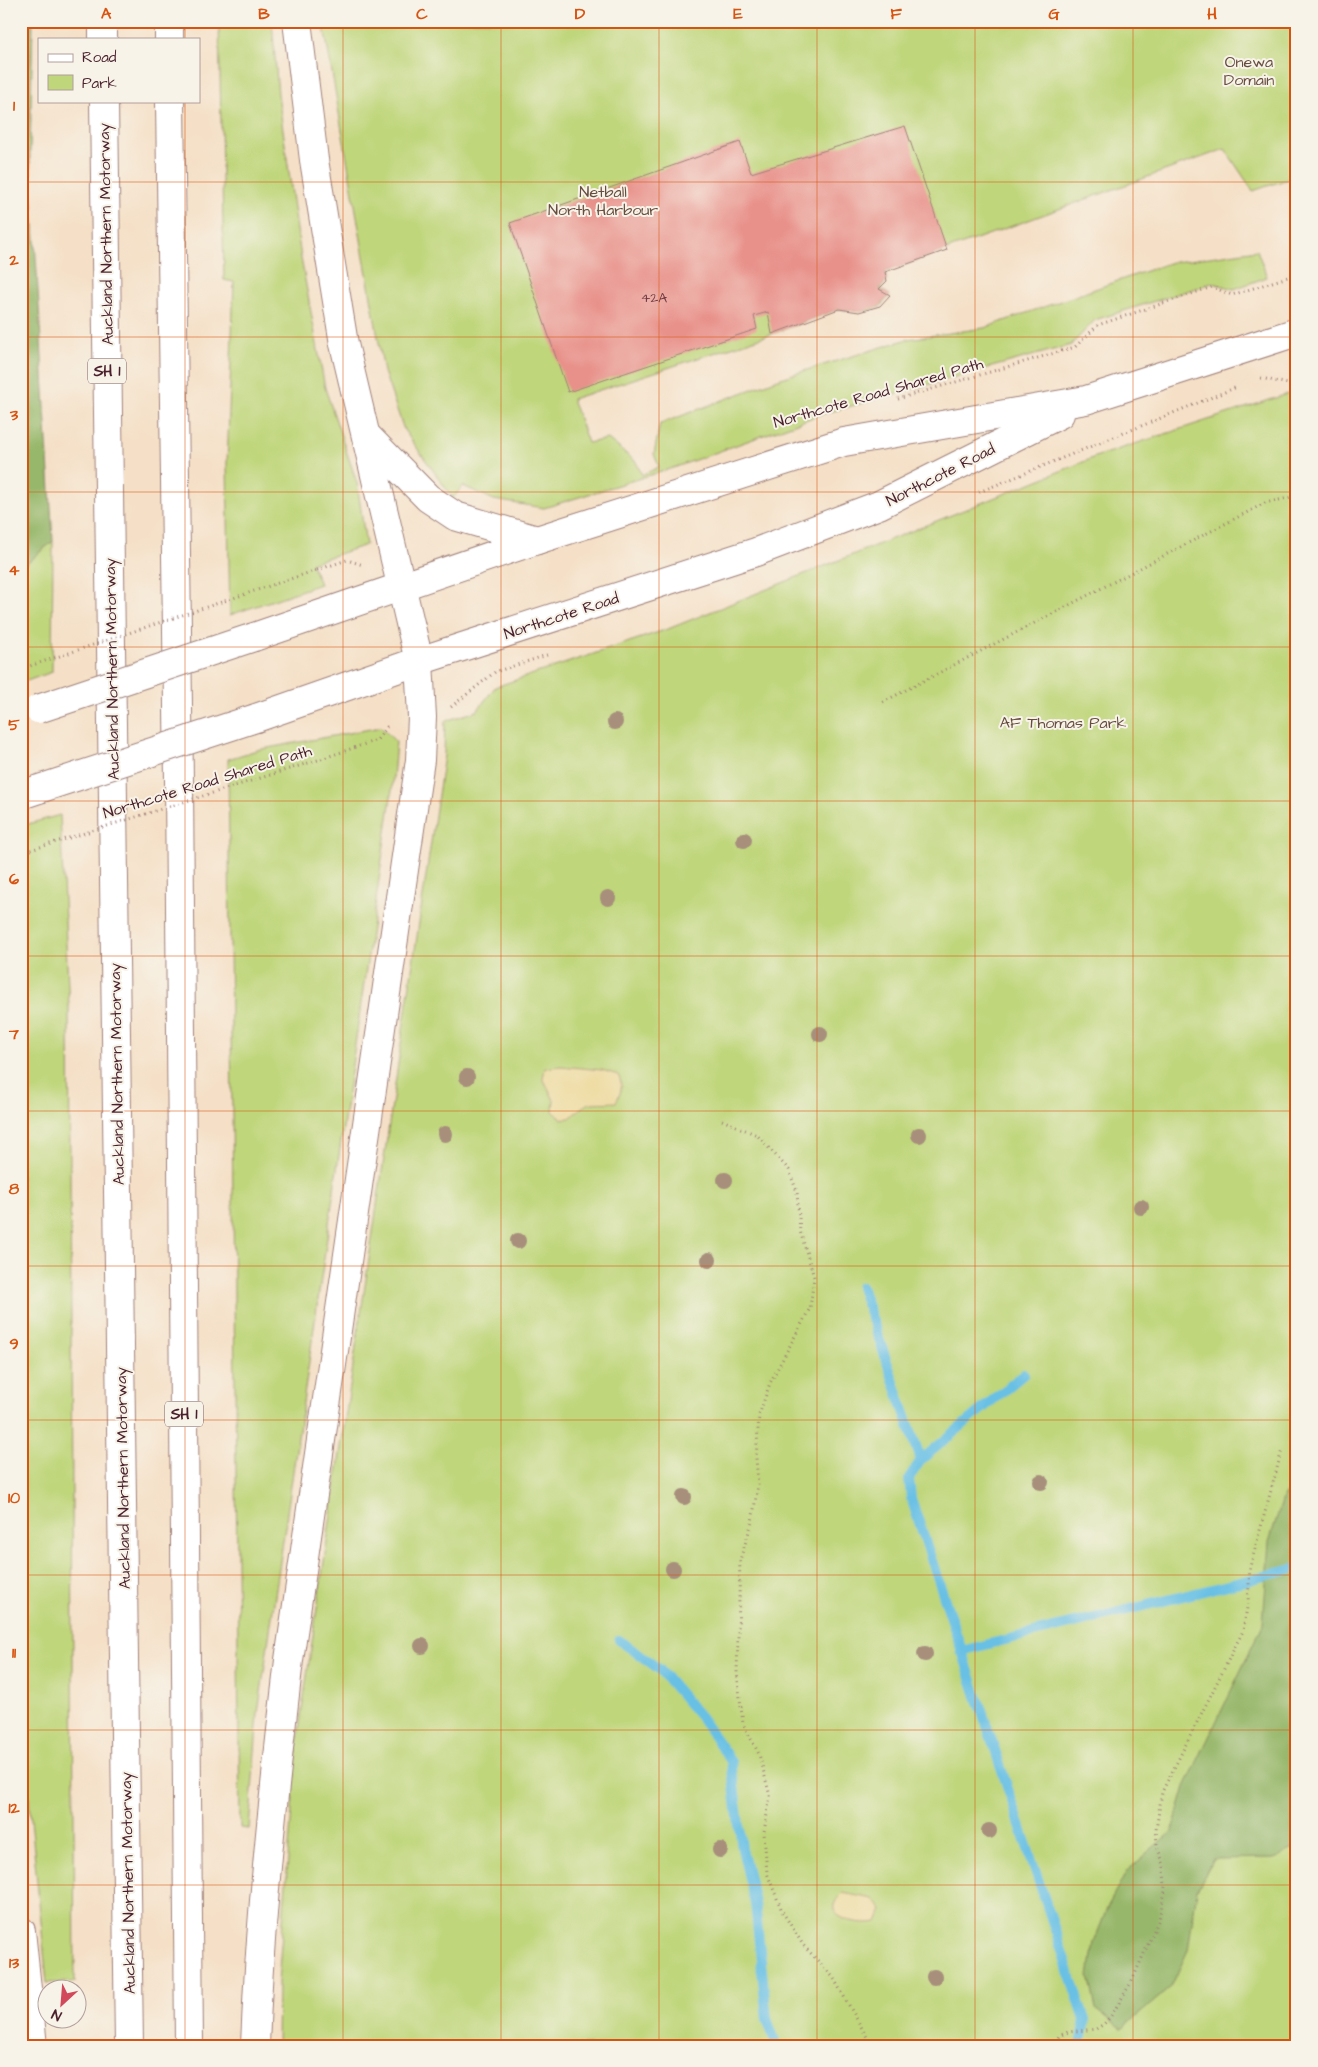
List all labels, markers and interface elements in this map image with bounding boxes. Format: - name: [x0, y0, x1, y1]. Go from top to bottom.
- text: A: [101, 3, 112, 25]
- text: B: [258, 3, 270, 25]
- text: C: [416, 3, 428, 25]
- text: D: [575, 3, 586, 25]
- text: E: [733, 3, 743, 25]
- text: F: [890, 3, 902, 25]
- text: G: [1048, 3, 1060, 25]
- text: H: [1207, 3, 1217, 25]
- legend: [38, 38, 200, 102]
- text: Road: [82, 47, 117, 68]
- park label: Onewa Domain: [1224, 51, 1274, 91]
- text: Park: [82, 73, 117, 94]
- text: 1: [13, 95, 16, 117]
- street label: Auckland Northern Motorway: [93, 123, 120, 345]
- park label: Netball North Harbour: [548, 181, 658, 221]
- text: 2: [8, 249, 19, 271]
- house number: 42A: [641, 288, 667, 308]
- street label: Northcote Road Shared Path: [771, 352, 986, 433]
- road number: SH 1: [88, 358, 126, 384]
- text: 3: [9, 404, 19, 426]
- street label: Northcote Road: [882, 438, 999, 512]
- street label: Auckland Northern Motorway: [99, 558, 126, 780]
- text: 4: [9, 559, 20, 581]
- street label: Northcote Road: [501, 587, 622, 645]
- park label: AF Thomas Park: [1000, 712, 1127, 734]
- text: 5: [8, 714, 20, 736]
- street label: Northcote Road Shared Path: [100, 740, 314, 824]
- text: 6: [9, 868, 19, 890]
- street label: Auckland Northern Motorway: [104, 963, 131, 1185]
- text: 7: [8, 1023, 19, 1045]
- text: 8: [9, 1178, 20, 1200]
- text: 9: [9, 1333, 19, 1355]
- street label: Auckland Northern Motorway: [110, 1367, 137, 1589]
- road number: SH 1: [165, 1402, 203, 1426]
- text: 10: [8, 1487, 20, 1509]
- text: 11: [12, 1642, 17, 1664]
- street label: Auckland Northern Motorway: [115, 1772, 142, 1994]
- text: 12: [8, 1797, 20, 1819]
- text: 13: [9, 1952, 20, 1974]
- north arrow: [38, 1980, 88, 2030]
- text: N: [48, 2004, 65, 2026]

